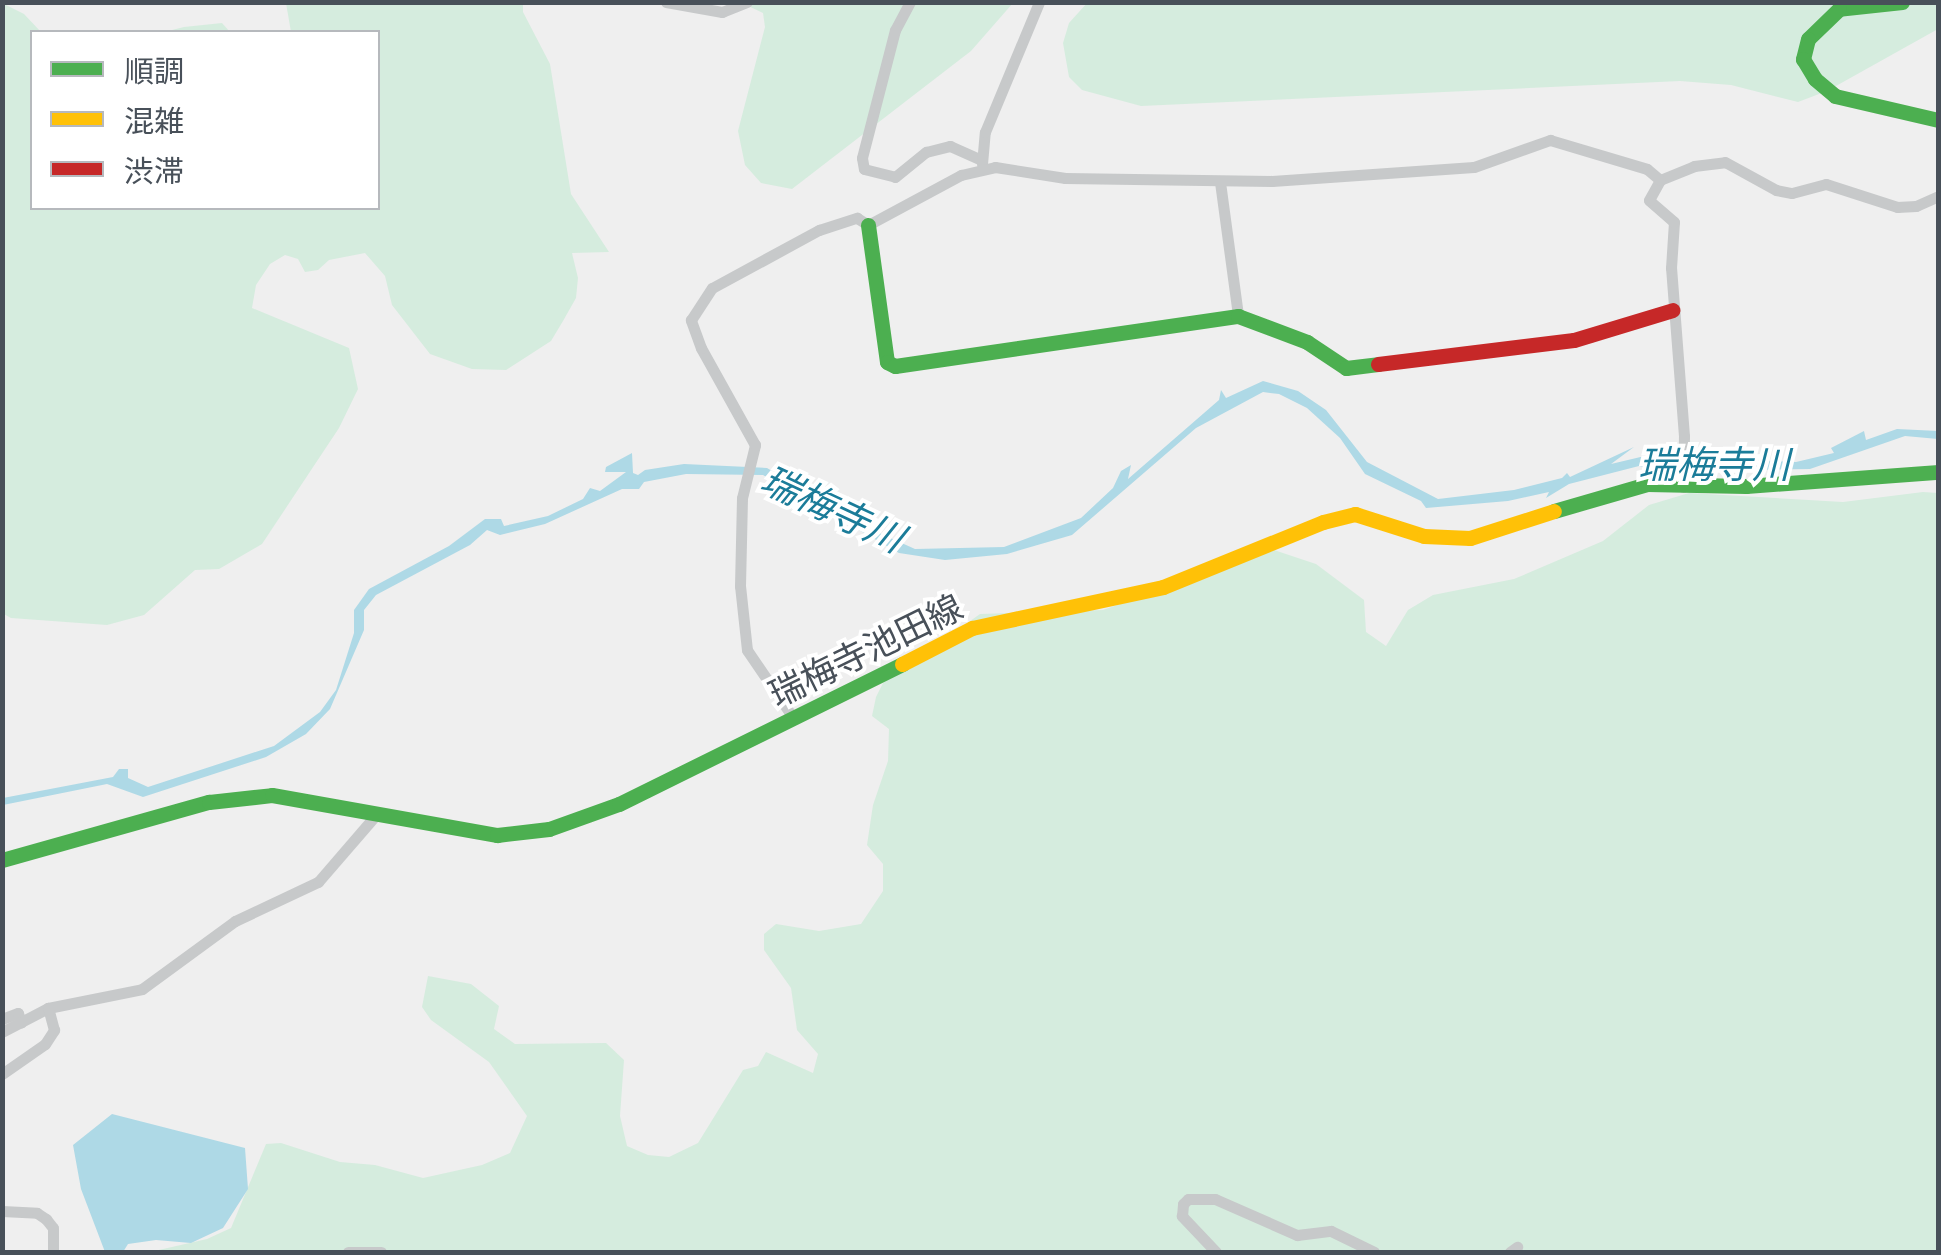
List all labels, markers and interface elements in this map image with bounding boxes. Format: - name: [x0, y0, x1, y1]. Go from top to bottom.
- legend: [30, 30, 380, 210]
- text: 順調: [124, 53, 184, 90]
- text: 混雑: [124, 103, 184, 140]
- text: 渋滞: [124, 153, 184, 190]
- water label: 瑞梅寺川: [1638, 443, 1790, 489]
- water label: 瑞梅寺川: [753, 457, 911, 563]
- street label: 瑞梅寺池田線: [762, 586, 970, 716]

